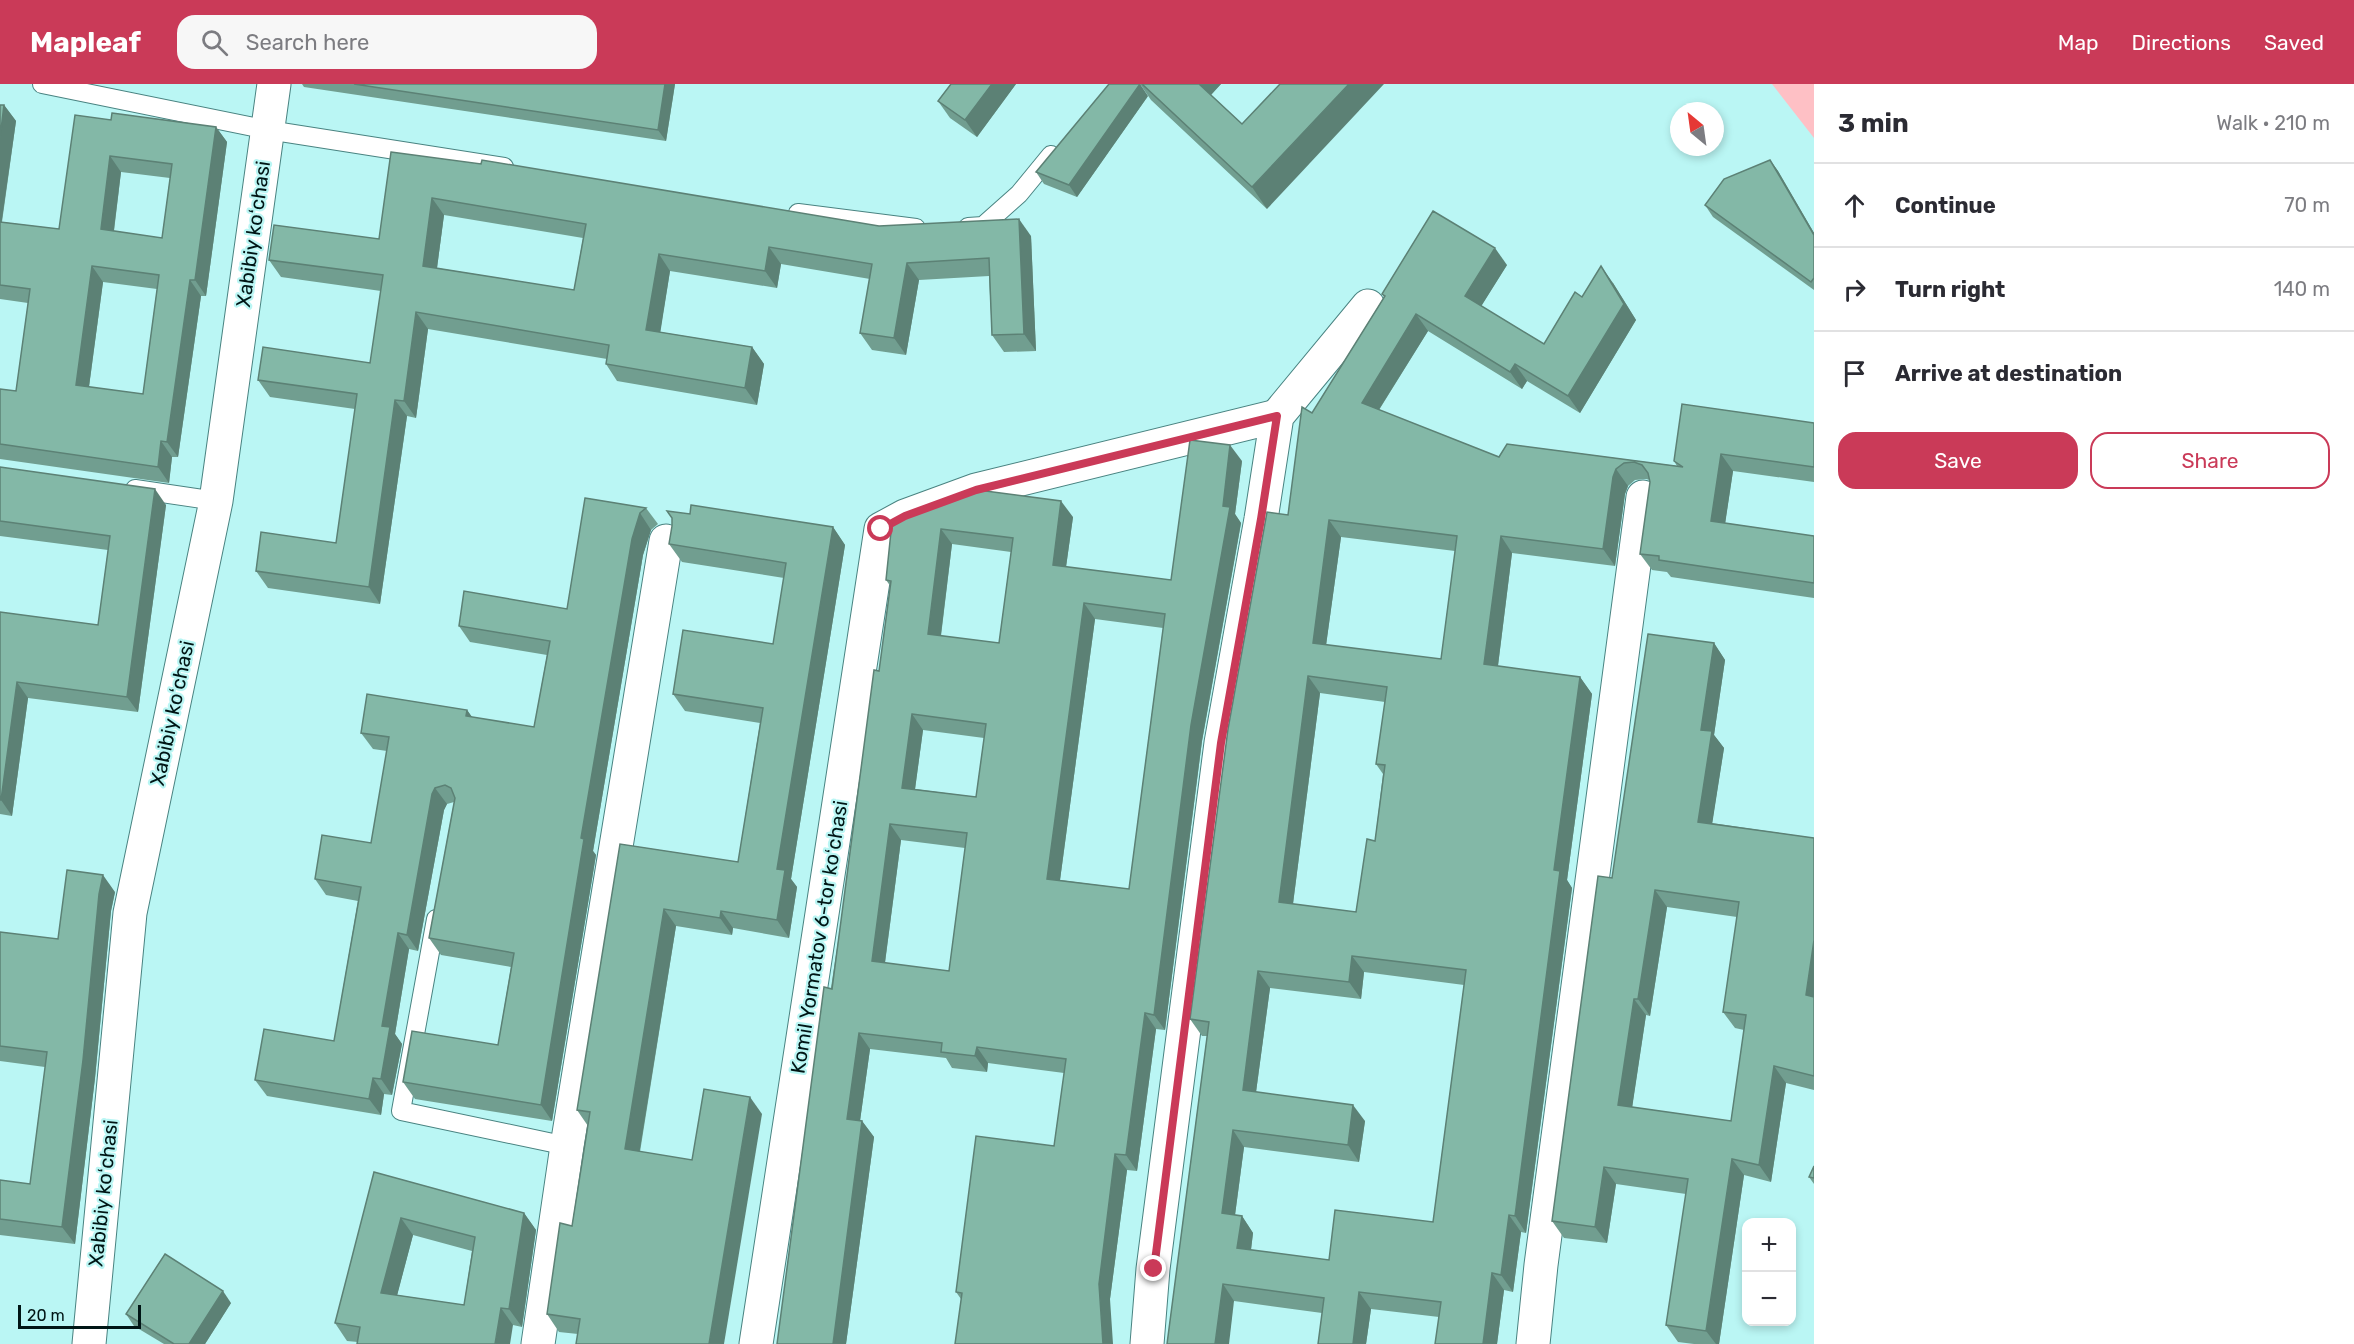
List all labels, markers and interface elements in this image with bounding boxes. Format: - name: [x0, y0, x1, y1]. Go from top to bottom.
- search box: [177, 15, 597, 69]
- text: Mapleaf: [30, 26, 141, 59]
- icon: search: [198, 26, 231, 59]
- text: Search here: [246, 29, 369, 56]
- text: Map: [2058, 30, 2099, 55]
- text: Directions: [2132, 30, 2231, 55]
- text: Saved: [2264, 30, 2324, 55]
- north arrow: [1670, 102, 1724, 156]
- text: 3 min: [1838, 108, 1909, 139]
- text: Walk · 210 m: [2216, 111, 2330, 135]
- street label: Xabibiy koʻchasi: [231, 159, 275, 309]
- icon: ahead: [1838, 189, 1871, 222]
- text: Continue: [1895, 192, 1996, 219]
- text: 70 m: [2284, 193, 2330, 217]
- icon: right: [1838, 273, 1871, 306]
- text: Turn right: [1895, 276, 2005, 303]
- text: 140 m: [2274, 277, 2330, 301]
- icon: arrive: [1838, 357, 1871, 390]
- text: Arrive at destination: [1895, 360, 2122, 387]
- button: Save: [1838, 432, 2078, 489]
- button: Share: [2090, 432, 2330, 489]
- route start: [867, 515, 893, 541]
- street label: Xabibiy koʻchasi: [145, 638, 199, 788]
- street label: Komil Yormatov 6-tor koʻchasi: [786, 799, 852, 1075]
- street label: Xabibiy koʻchasi: [83, 1118, 123, 1268]
- map controls: [1742, 1218, 1796, 1326]
- button: +: [1742, 1218, 1796, 1272]
- route end: [1140, 1255, 1166, 1281]
- button: −: [1742, 1272, 1796, 1326]
- scale bar: [18, 1302, 141, 1330]
- text: 20 m: [27, 1306, 65, 1325]

